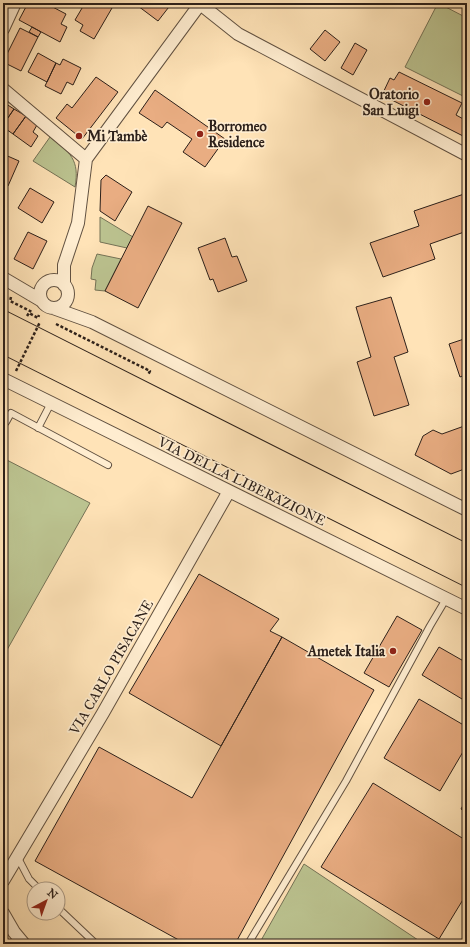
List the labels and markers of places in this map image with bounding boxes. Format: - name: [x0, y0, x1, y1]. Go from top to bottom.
- place label: Oratorio San Luigi: [362, 86, 419, 120]
- marker: Oratorio San Luigi: [422, 97, 432, 107]
- place label: Borromeo Residence: [208, 118, 267, 151]
- place label: Mi Tambè: [87, 128, 147, 145]
- marker: Borromeo Residence: [195, 129, 205, 139]
- marker: Mi Tambè: [74, 131, 84, 141]
- place label: Ametek Italia: [307, 643, 386, 660]
- marker: Ametek Italia: [388, 646, 398, 656]

